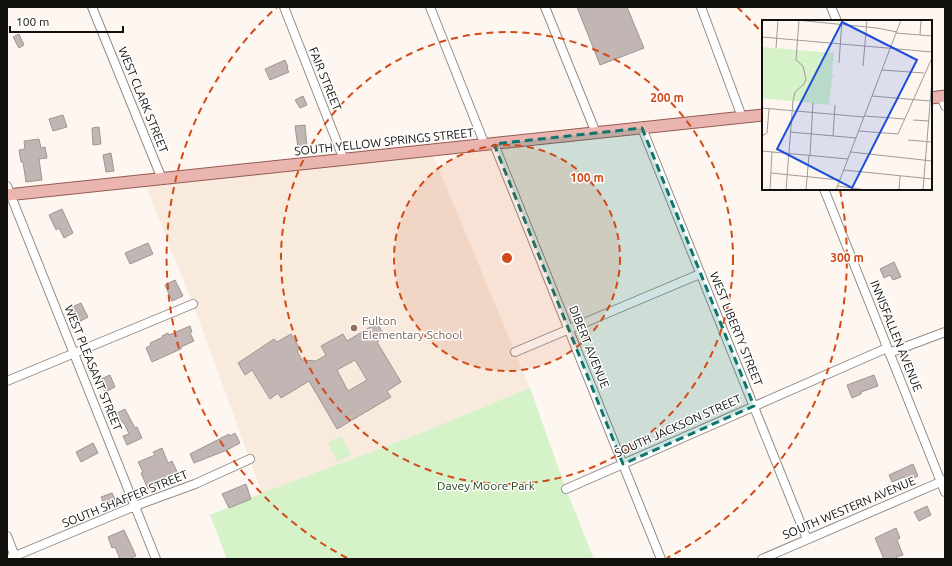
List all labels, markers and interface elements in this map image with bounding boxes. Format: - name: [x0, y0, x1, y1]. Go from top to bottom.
- scale bar: [10, 8, 123, 34]
- text: 100 m: [16, 15, 49, 28]
- inset map: [762, 20, 932, 190]
- street label: WEST CLARK STREET: [116, 45, 171, 155]
- street label: FAIR STREET: [307, 45, 344, 113]
- text: 200 m: [650, 91, 684, 104]
- street label: SOUTH YELLOW SPRINGS STREET: [294, 126, 475, 157]
- text: 100 m: [570, 171, 604, 184]
- centre of rings: [500, 251, 514, 265]
- text: 300 m: [830, 251, 864, 264]
- street label: WEST LIBERTY STREET: [708, 270, 765, 388]
- street label: INNISFALLEN AVENUE: [868, 278, 925, 393]
- street label: WEST PLEASANT STREET: [62, 303, 125, 433]
- street label: DIBERT AVENUE: [567, 304, 612, 390]
- place label: Fulton Elementary School: [362, 314, 462, 341]
- marker: Fulton Elementary School: [349, 323, 359, 333]
- street label: SOUTH JACKSON STREET: [612, 392, 743, 459]
- street label: SOUTH SHAFFER STREET: [60, 467, 190, 530]
- street label: SOUTH WESTERN AVENUE: [780, 474, 917, 541]
- park label: Davey Moore Park: [437, 479, 535, 492]

